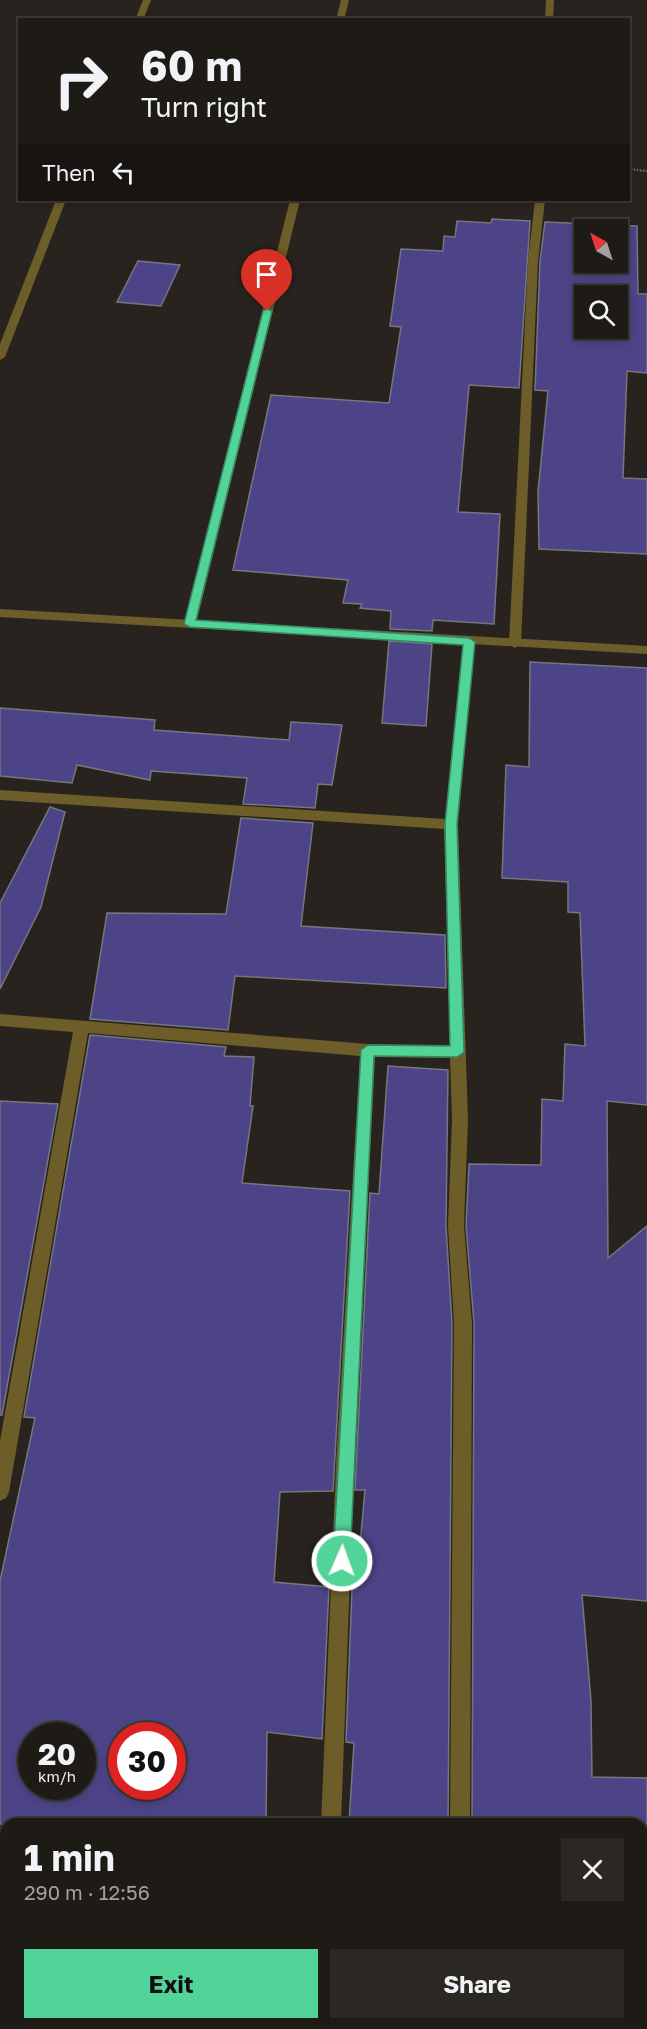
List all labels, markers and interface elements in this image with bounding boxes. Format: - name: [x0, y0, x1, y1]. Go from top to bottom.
- text: 60 m: [141, 40, 242, 90]
- icon: right: [42, 42, 120, 120]
- text: Turn right: [141, 91, 267, 123]
- icon: left: [107, 156, 140, 189]
- text: Then: [42, 159, 95, 186]
- north arrow: [574, 219, 628, 273]
- map controls: [574, 219, 628, 339]
- pin: [241, 249, 292, 311]
- icon: arrive: [250, 258, 283, 291]
- button: search: [574, 285, 628, 339]
- position arrow: [310, 1529, 374, 1593]
- speed limit sign: 30: [108, 1722, 186, 1800]
- text: 20: [38, 1736, 76, 1772]
- text: km/h: [38, 1767, 76, 1785]
- text: 1 min: [24, 1836, 115, 1879]
- button: close: [561, 1838, 624, 1901]
- text: 290 m · 12:56: [24, 1880, 150, 1904]
- button: Exit: [24, 1949, 318, 2018]
- button: Share: [330, 1949, 624, 2018]

